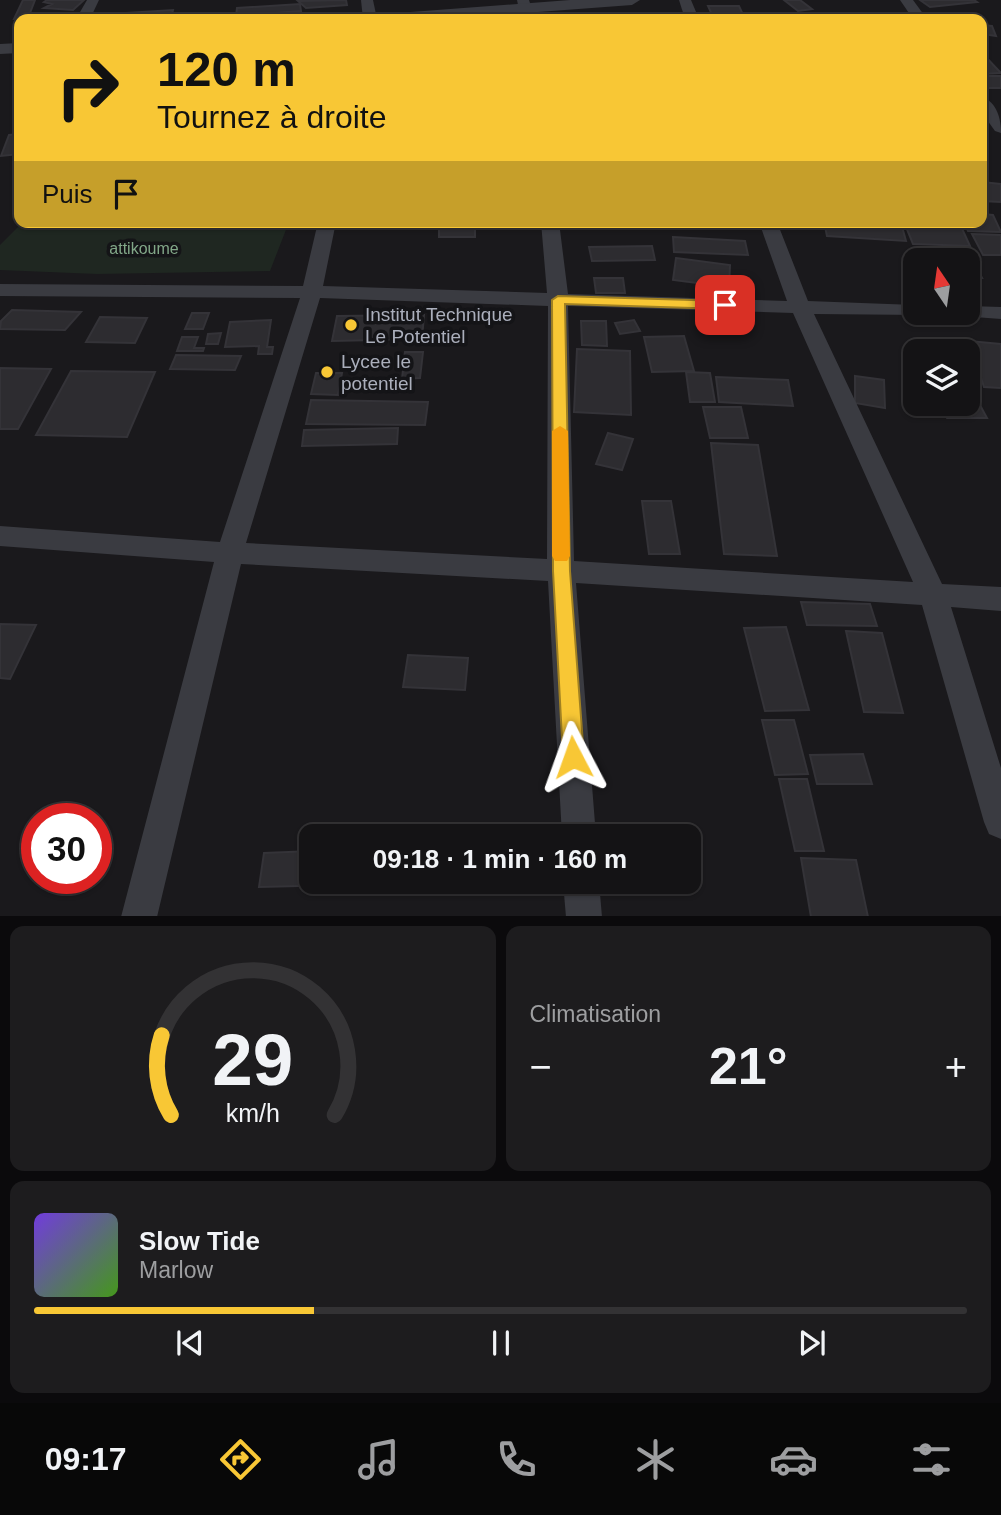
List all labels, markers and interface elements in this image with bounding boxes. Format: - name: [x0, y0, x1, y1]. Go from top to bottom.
- icon: right: [42, 42, 133, 133]
- text: 120 m: [157, 42, 296, 96]
- text: Tournez à droite: [157, 99, 386, 135]
- icon: arrive: [107, 175, 145, 213]
- text: Puis: [42, 179, 93, 209]
- park label: attikoume: [109, 240, 179, 257]
- north arrow: [903, 248, 980, 326]
- map controls: [903, 248, 980, 416]
- pin: [695, 275, 755, 335]
- icon: arrive: [706, 286, 744, 324]
- place label: Institut Technique Le Potentiel: [365, 304, 513, 347]
- marker: Institut Technique Le Potentiel: [343, 317, 359, 333]
- button: layers: [903, 339, 980, 416]
- place label: Lycee le potentiel: [341, 351, 413, 394]
- marker: Lycee le potentiel: [319, 364, 335, 380]
- position arrow: [536, 720, 610, 794]
- speed limit sign: 30: [21, 803, 112, 894]
- text: 09:18 · 1 min · 160 m: [373, 844, 627, 874]
- text: Climatisation: [530, 1001, 661, 1027]
- text: 29: [212, 1019, 293, 1100]
- text: 21°: [709, 1037, 788, 1095]
- text: −: [530, 1046, 552, 1088]
- text: +: [945, 1046, 967, 1088]
- text: km/h: [226, 1098, 280, 1126]
- text: Slow Tide: [139, 1226, 260, 1256]
- text: Marlow: [139, 1257, 213, 1283]
- icon: previous: [171, 1324, 209, 1362]
- icon: pause: [482, 1324, 520, 1362]
- icon: next: [793, 1324, 831, 1362]
- icon: directions: [216, 1435, 265, 1484]
- icon: music: [354, 1435, 403, 1484]
- icon: phone: [492, 1435, 541, 1484]
- icon: climate: [631, 1435, 680, 1484]
- icon: car: [769, 1435, 818, 1484]
- icon: filters: [907, 1435, 956, 1484]
- text: 09:17: [45, 1441, 126, 1477]

